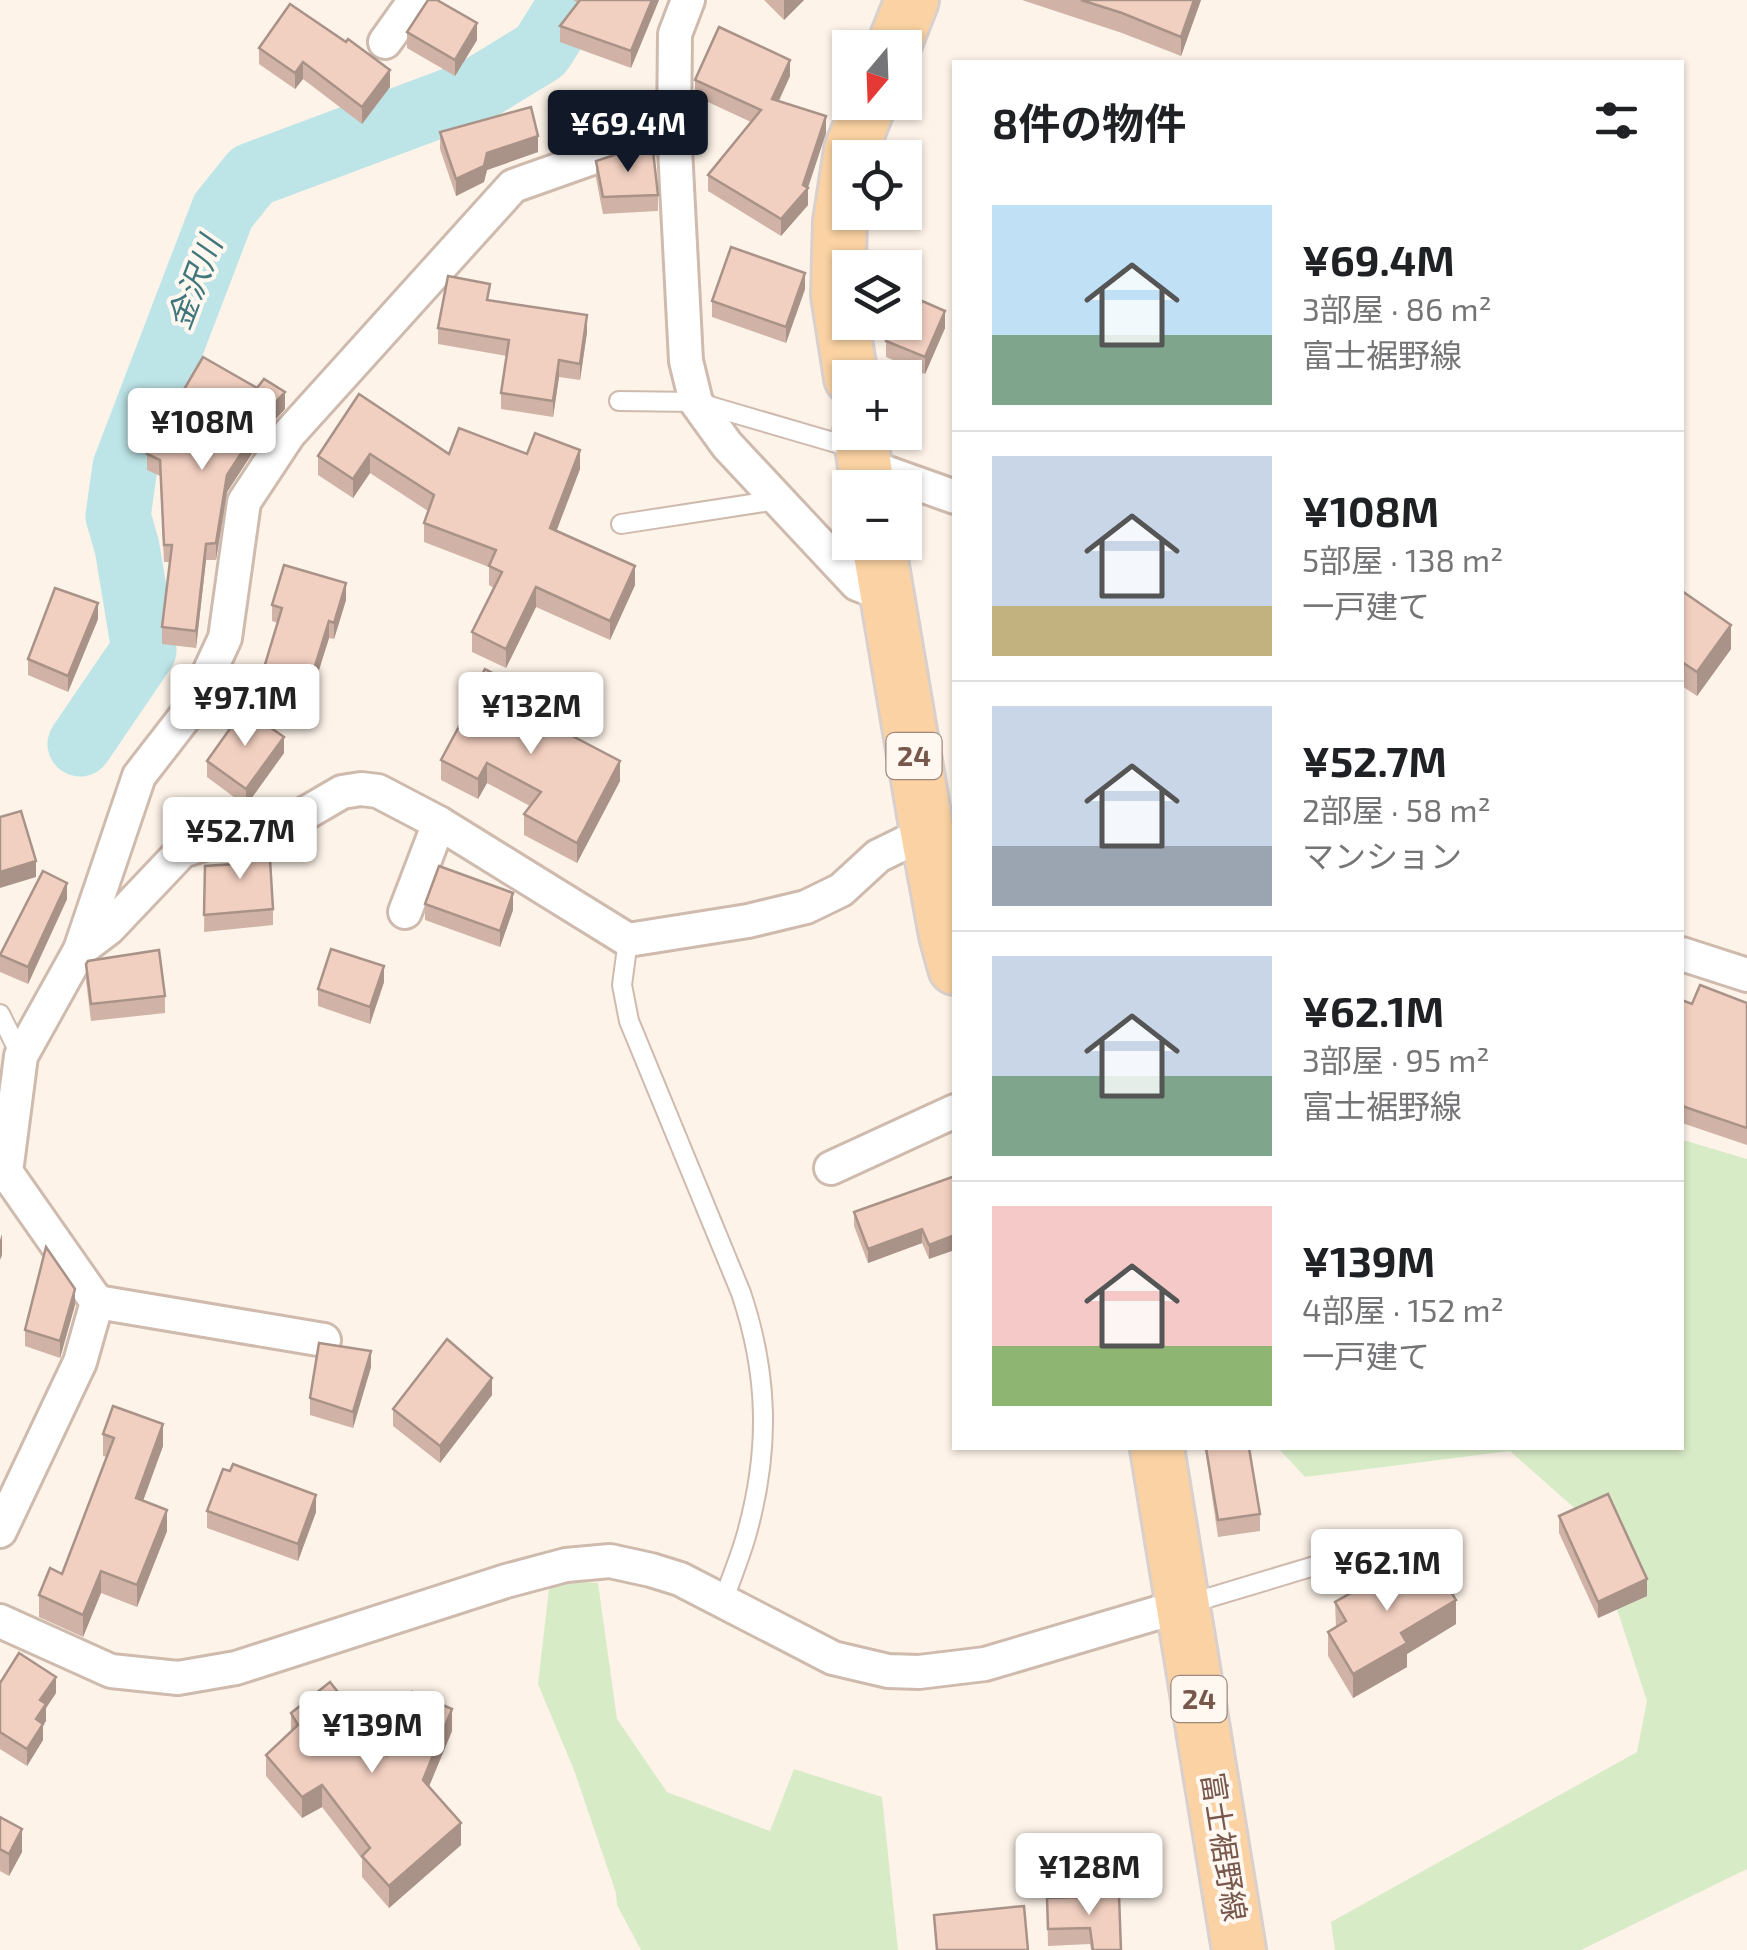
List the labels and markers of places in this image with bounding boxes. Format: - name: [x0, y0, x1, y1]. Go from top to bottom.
- pin: ¥69.4M: [547, 90, 709, 175]
- pin: ¥108M: [132, 388, 272, 473]
- pin: ¥97.1M: [164, 664, 326, 749]
- pin: ¥132M: [461, 672, 601, 757]
- pin: ¥52.7M: [159, 797, 321, 882]
- pin: ¥62.1M: [1306, 1529, 1468, 1614]
- pin: ¥139M: [302, 1691, 442, 1776]
- pin: ¥128M: [1019, 1833, 1159, 1918]

